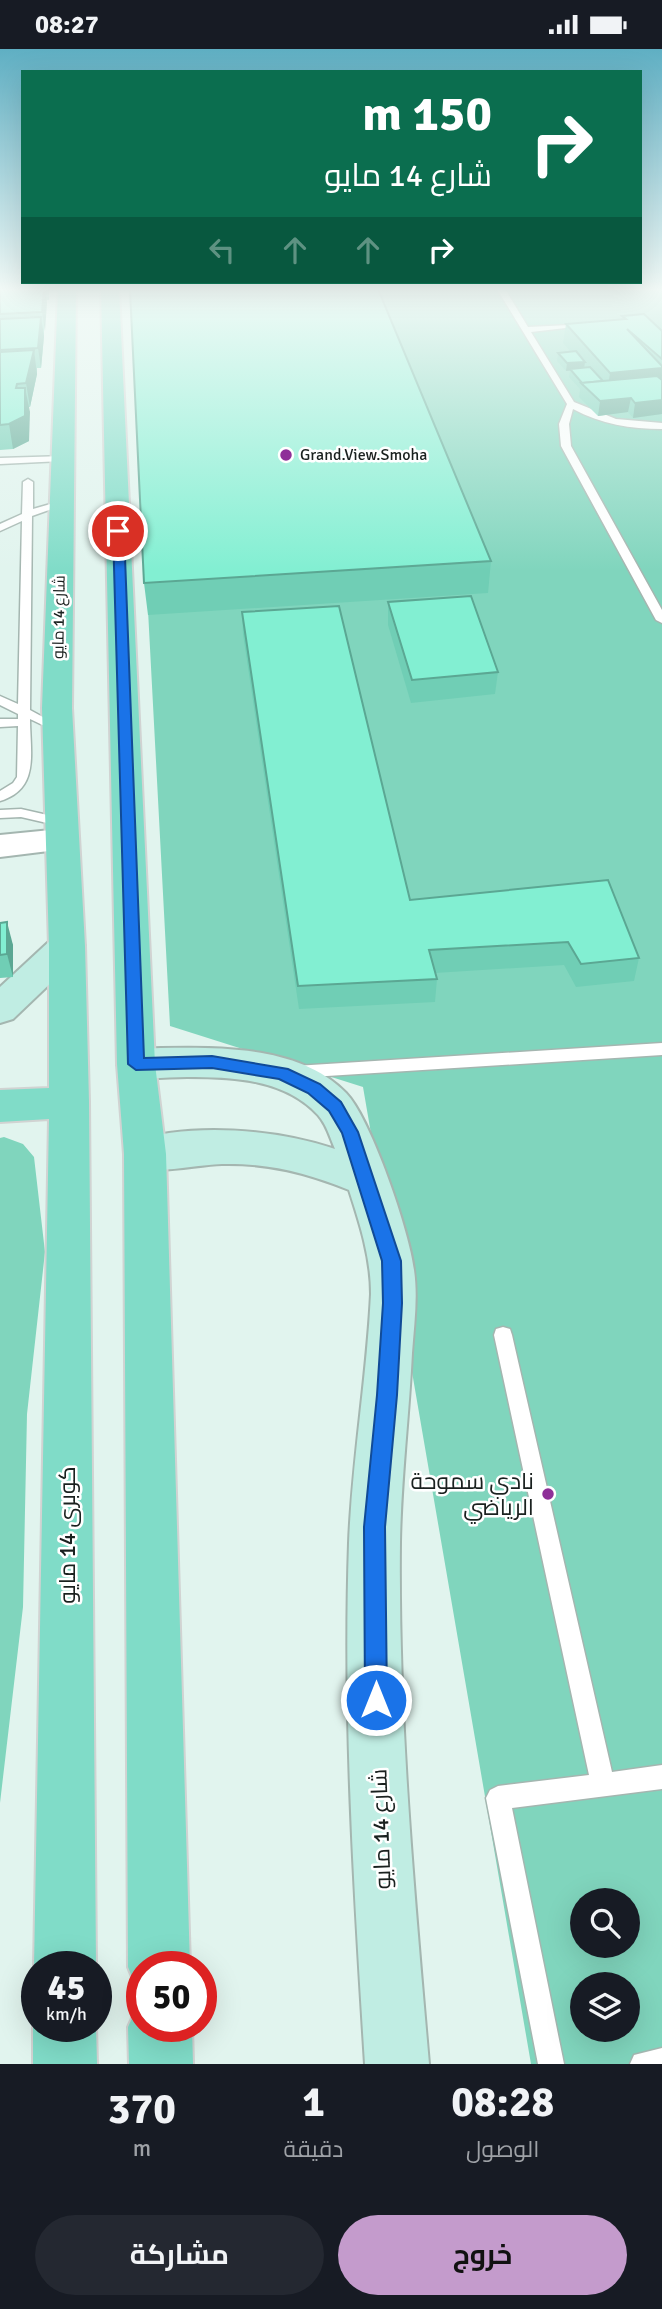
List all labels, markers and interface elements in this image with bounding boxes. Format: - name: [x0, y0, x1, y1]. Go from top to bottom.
- text: 08:27: [35, 9, 99, 41]
- text: 150 m: [362, 84, 492, 144]
- icon: right: [516, 98, 607, 189]
- text: شارع 14 مايو: [324, 156, 492, 195]
- icon: left: [203, 231, 241, 269]
- icon: ahead: [276, 231, 314, 269]
- icon: ahead: [349, 231, 387, 269]
- icon: right: [422, 231, 460, 269]
- place label: Grand.View.Smoha: [300, 445, 427, 465]
- marker: Grand.View.Smoha: [278, 447, 294, 463]
- pin: [88, 501, 148, 561]
- icon: arrive: [99, 512, 137, 550]
- street label: شارع 14 مايو: [48, 575, 71, 659]
- street label: كوبرى 14 مايو: [53, 1466, 82, 1604]
- place label: نادي سموحة الرياضي: [410, 1467, 534, 1524]
- marker: نادي سموحة الرياضي: [540, 1486, 556, 1502]
- position arrow: [339, 1663, 413, 1737]
- street label: شارع 14 مايو: [364, 1768, 399, 1890]
- map controls: [570, 1888, 640, 2042]
- button: search: [570, 1888, 640, 1958]
- speed limit sign: 50: [126, 1951, 217, 2042]
- text: 45: [48, 1966, 85, 2009]
- button: layers: [570, 1972, 640, 2042]
- text: km/h: [46, 2003, 87, 2025]
- text: 1: [302, 2077, 325, 2128]
- text: 08:28: [451, 2077, 554, 2128]
- text: 370: [108, 2084, 176, 2135]
- text: m: [133, 2134, 151, 2163]
- text: دقيقة: [284, 2135, 343, 2164]
- text: الوصول: [466, 2135, 539, 2164]
- button: مشاركة: [35, 2215, 324, 2295]
- button: خروج: [338, 2215, 627, 2295]

